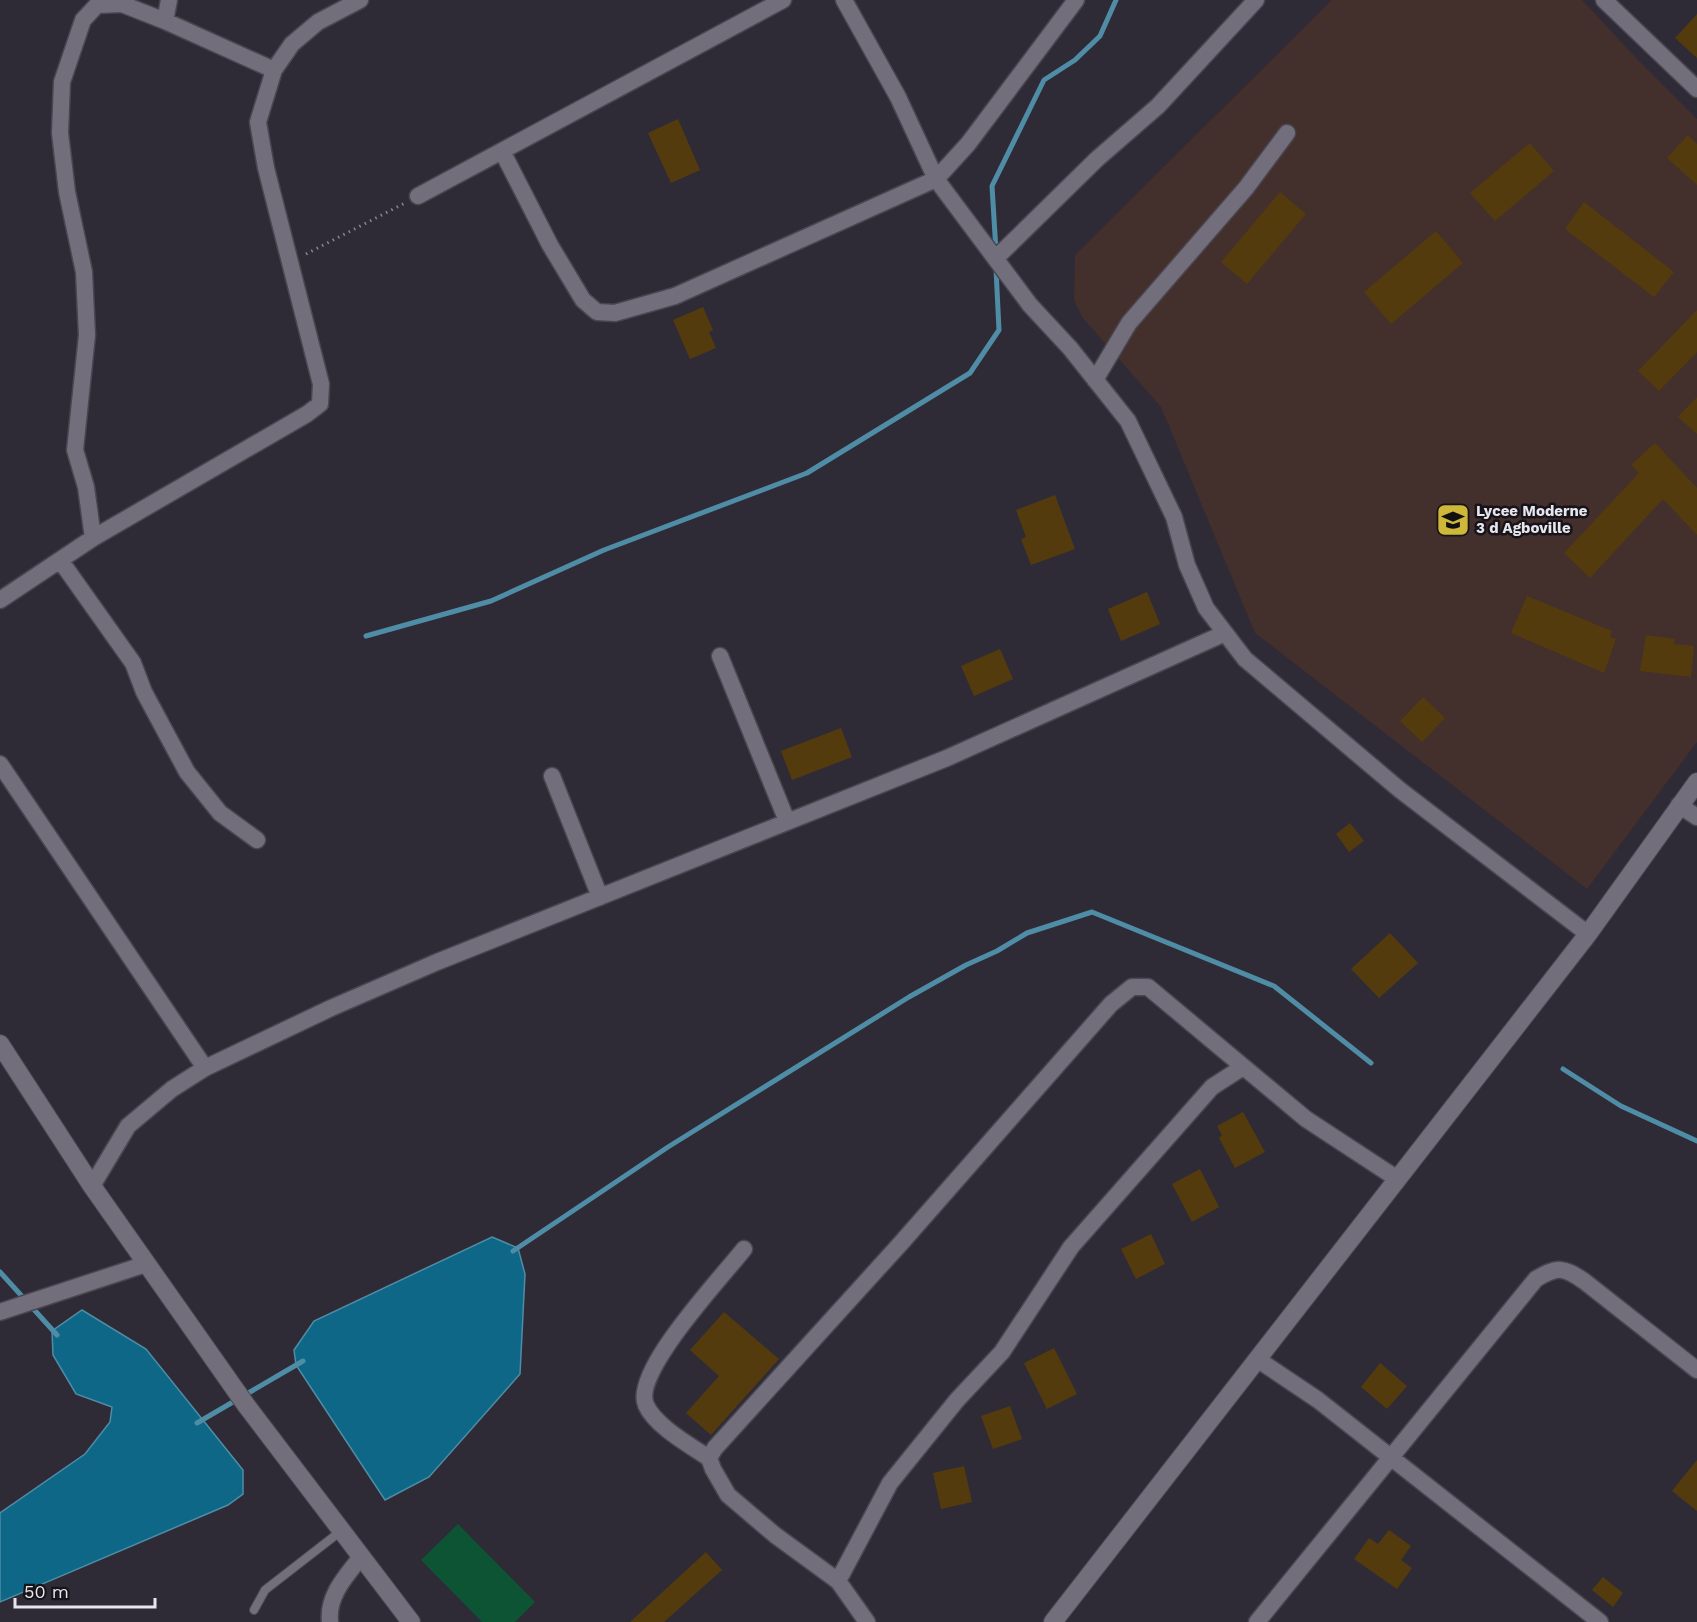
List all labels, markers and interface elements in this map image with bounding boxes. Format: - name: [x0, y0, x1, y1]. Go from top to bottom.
- school or university icon: Lycee Moderne 3 d Agboville: [1435, 502, 1471, 538]
- place label: Lycee Moderne 3 d Agboville: [1476, 502, 1588, 537]
- scale bar: [15, 1571, 154, 1609]
- text: 50 m: [24, 1581, 69, 1602]

